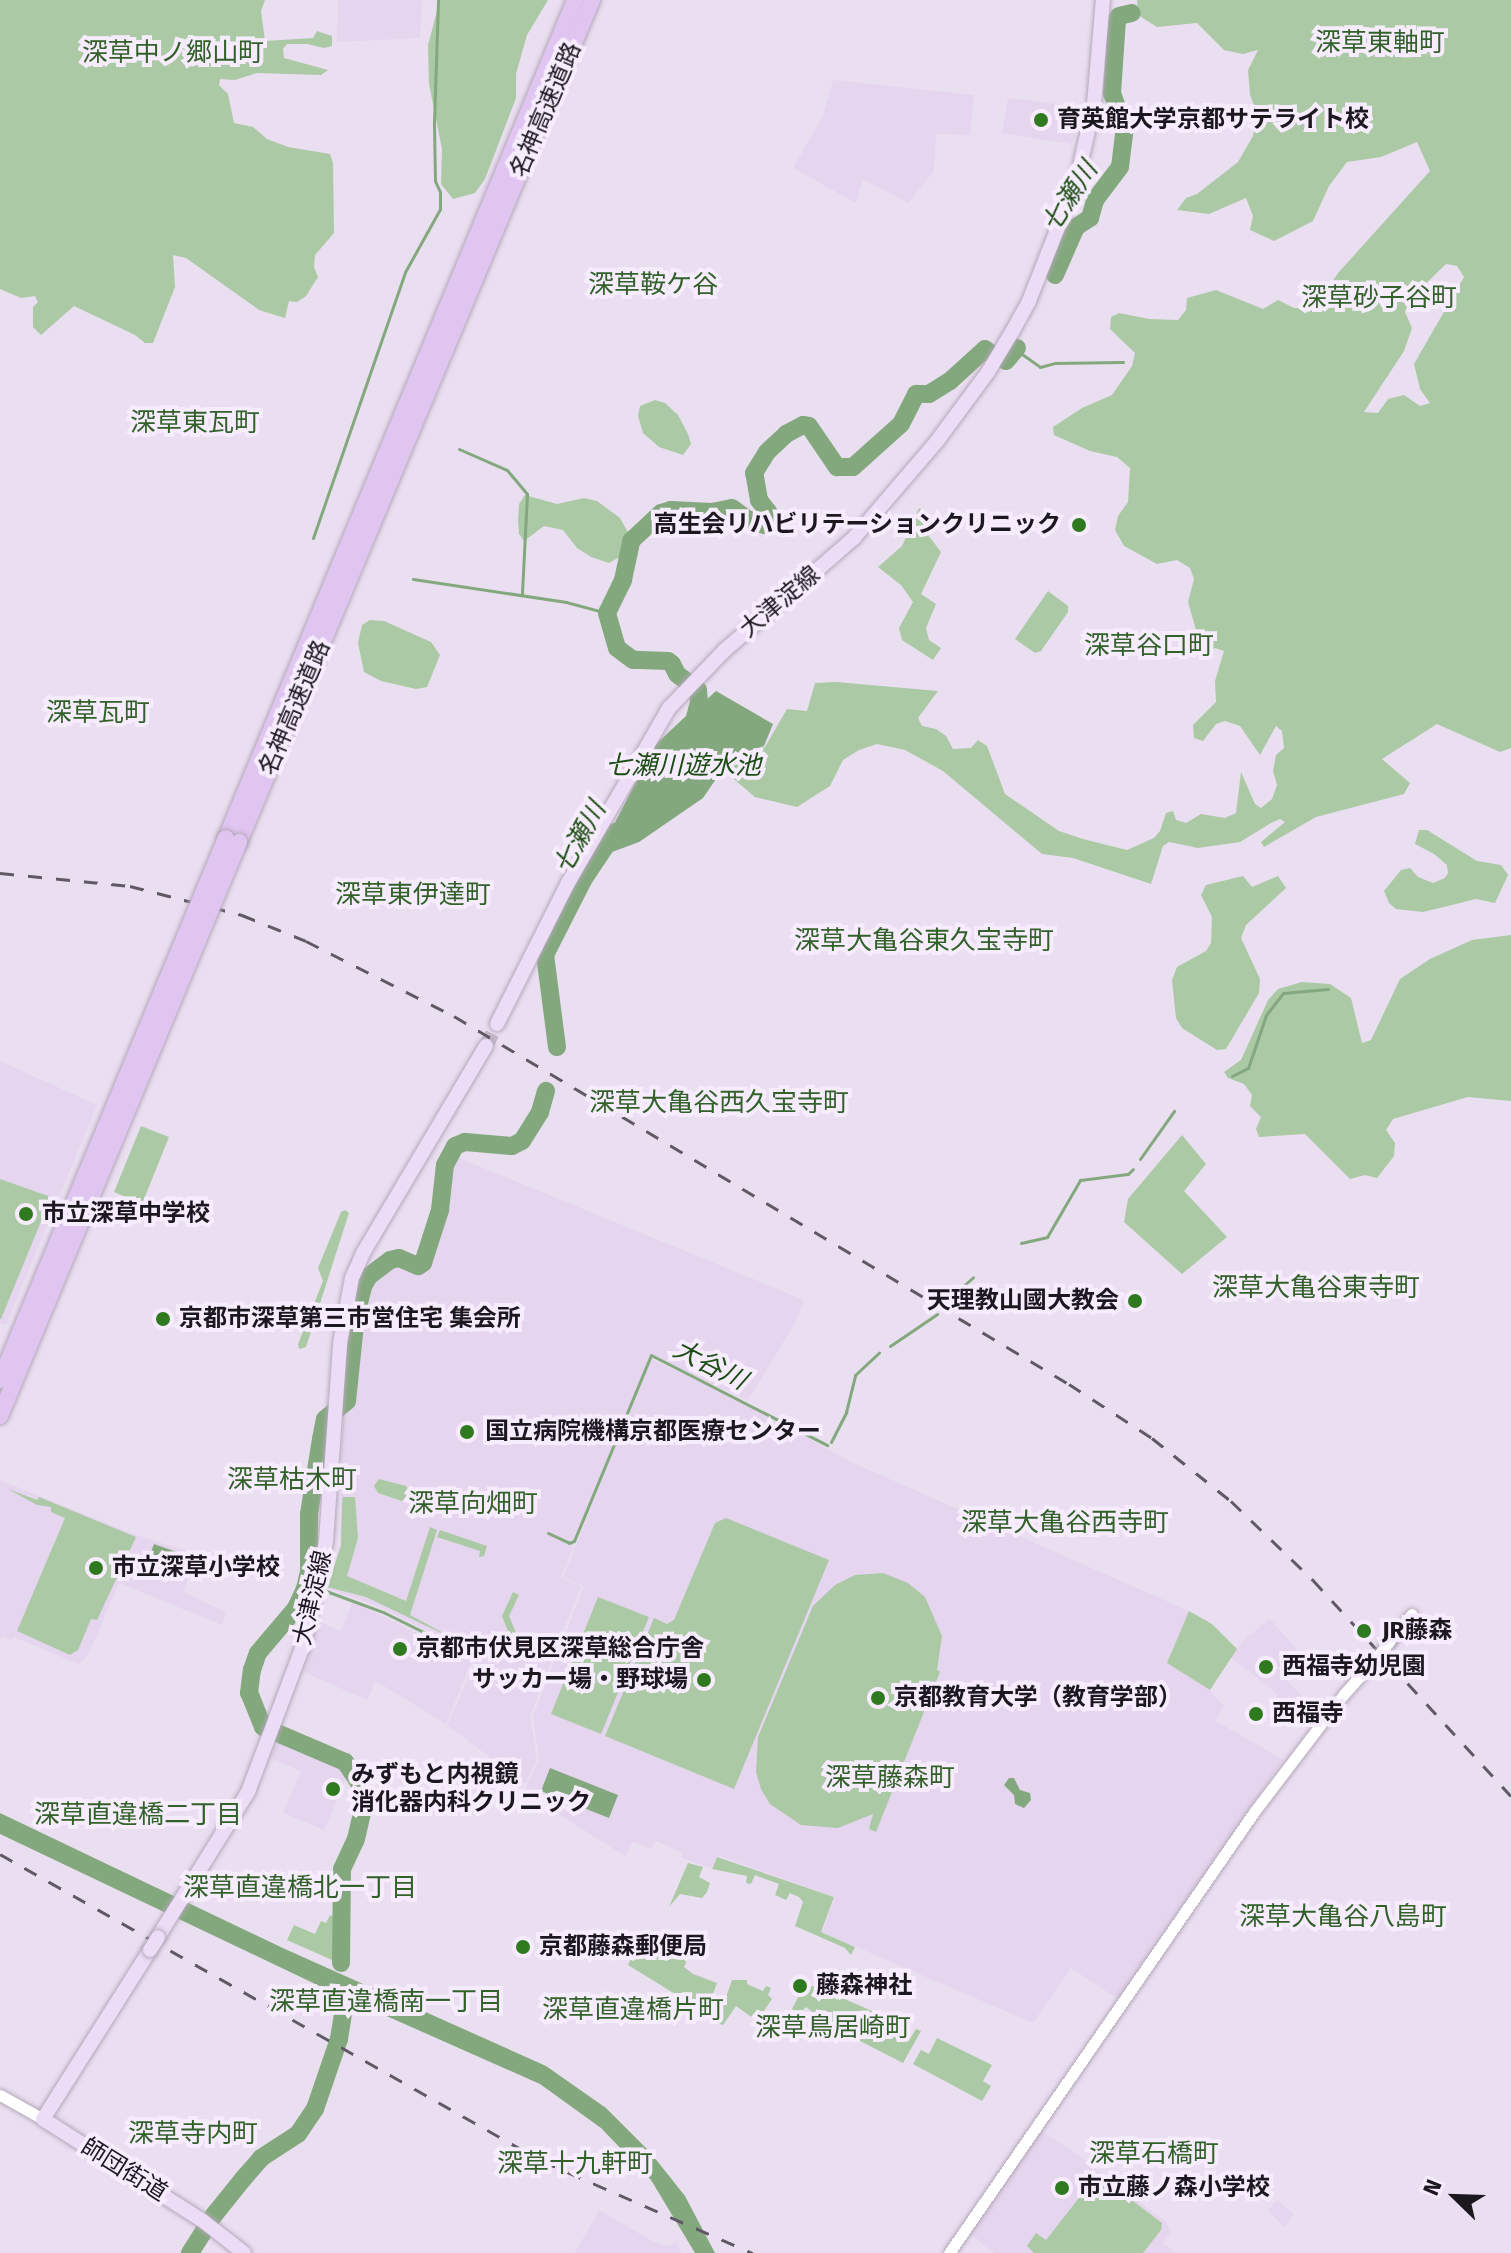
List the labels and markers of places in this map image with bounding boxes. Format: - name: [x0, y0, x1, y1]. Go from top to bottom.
- place label: 育英館大学京都サテライト校: [1057, 106, 1369, 134]
- marker: 育英館大学京都サテライト校: [1032, 111, 1050, 129]
- place label: 高生会リハビリテーションクリニック: [653, 511, 1061, 539]
- marker: 高生会リハビリテーションクリニック: [1068, 514, 1090, 536]
- place label: 市立深草中学校: [42, 1200, 210, 1228]
- marker: 市立深草中学校: [17, 1205, 35, 1223]
- place label: 天理教山國大教会: [927, 1287, 1119, 1315]
- marker: 天理教山國大教会: [1126, 1292, 1144, 1310]
- place label: 京都市深草第三市営住宅 集会所: [179, 1305, 521, 1333]
- marker: 京都市深草第三市営住宅 集会所: [154, 1310, 172, 1328]
- place label: 国立病院機構京都医療センター: [485, 1418, 821, 1446]
- marker: 国立病院機構京都医療センター: [456, 1421, 478, 1443]
- place label: 市立深草小学校: [112, 1554, 280, 1582]
- marker: 市立深草小学校: [87, 1559, 105, 1577]
- place label: JR藤森: [1382, 1617, 1452, 1645]
- marker: JR藤森: [1353, 1620, 1375, 1642]
- place label: 京都市伏見区深草総合庁舎: [416, 1635, 704, 1663]
- marker: 京都市伏見区深草総合庁舎: [391, 1640, 409, 1658]
- place label: 西福寺幼児園: [1282, 1653, 1426, 1681]
- marker: 西福寺幼児園: [1257, 1658, 1275, 1676]
- place label: サッカー場・野球場: [472, 1666, 688, 1694]
- marker: サッカー場・野球場: [695, 1671, 713, 1689]
- place label: 京都教育大学（教育学部）: [894, 1684, 1182, 1712]
- marker: 京都教育大学（教育学部）: [869, 1689, 887, 1707]
- place label: 西福寺: [1272, 1700, 1344, 1728]
- marker: 西福寺: [1247, 1705, 1265, 1723]
- place label: みずもと内視鏡 消化器内科クリニック: [351, 1761, 591, 1817]
- marker: みずもと内視鏡 消化器内科クリニック: [322, 1778, 344, 1800]
- place label: 京都藤森郵便局: [539, 1933, 707, 1961]
- marker: 京都藤森郵便局: [514, 1938, 532, 1956]
- place label: 藤森神社: [816, 1972, 912, 2000]
- marker: 藤森神社: [791, 1977, 809, 1995]
- place label: 市立藤ノ森小学校: [1078, 2174, 1270, 2202]
- marker: 市立藤ノ森小学校: [1053, 2179, 1071, 2197]

